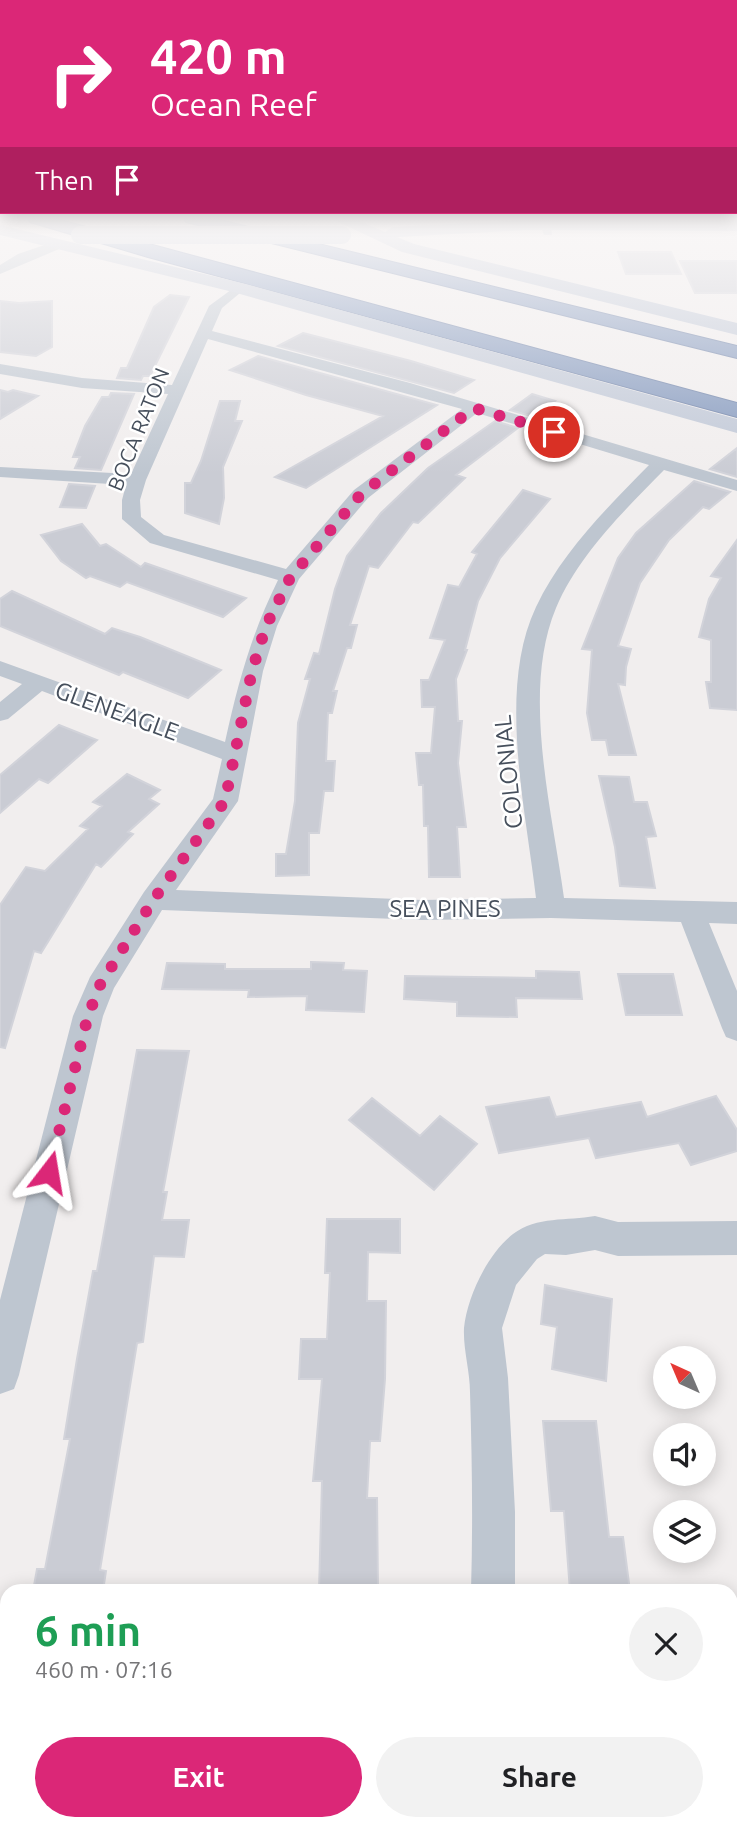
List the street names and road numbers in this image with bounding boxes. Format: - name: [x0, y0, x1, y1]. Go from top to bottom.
- street label: BOCA RATON: [102, 364, 174, 494]
- street label: GLENEAGLE: [52, 676, 182, 746]
- street label: COLONIAL: [489, 714, 527, 830]
- street label: SEA PINES: [389, 895, 501, 922]

